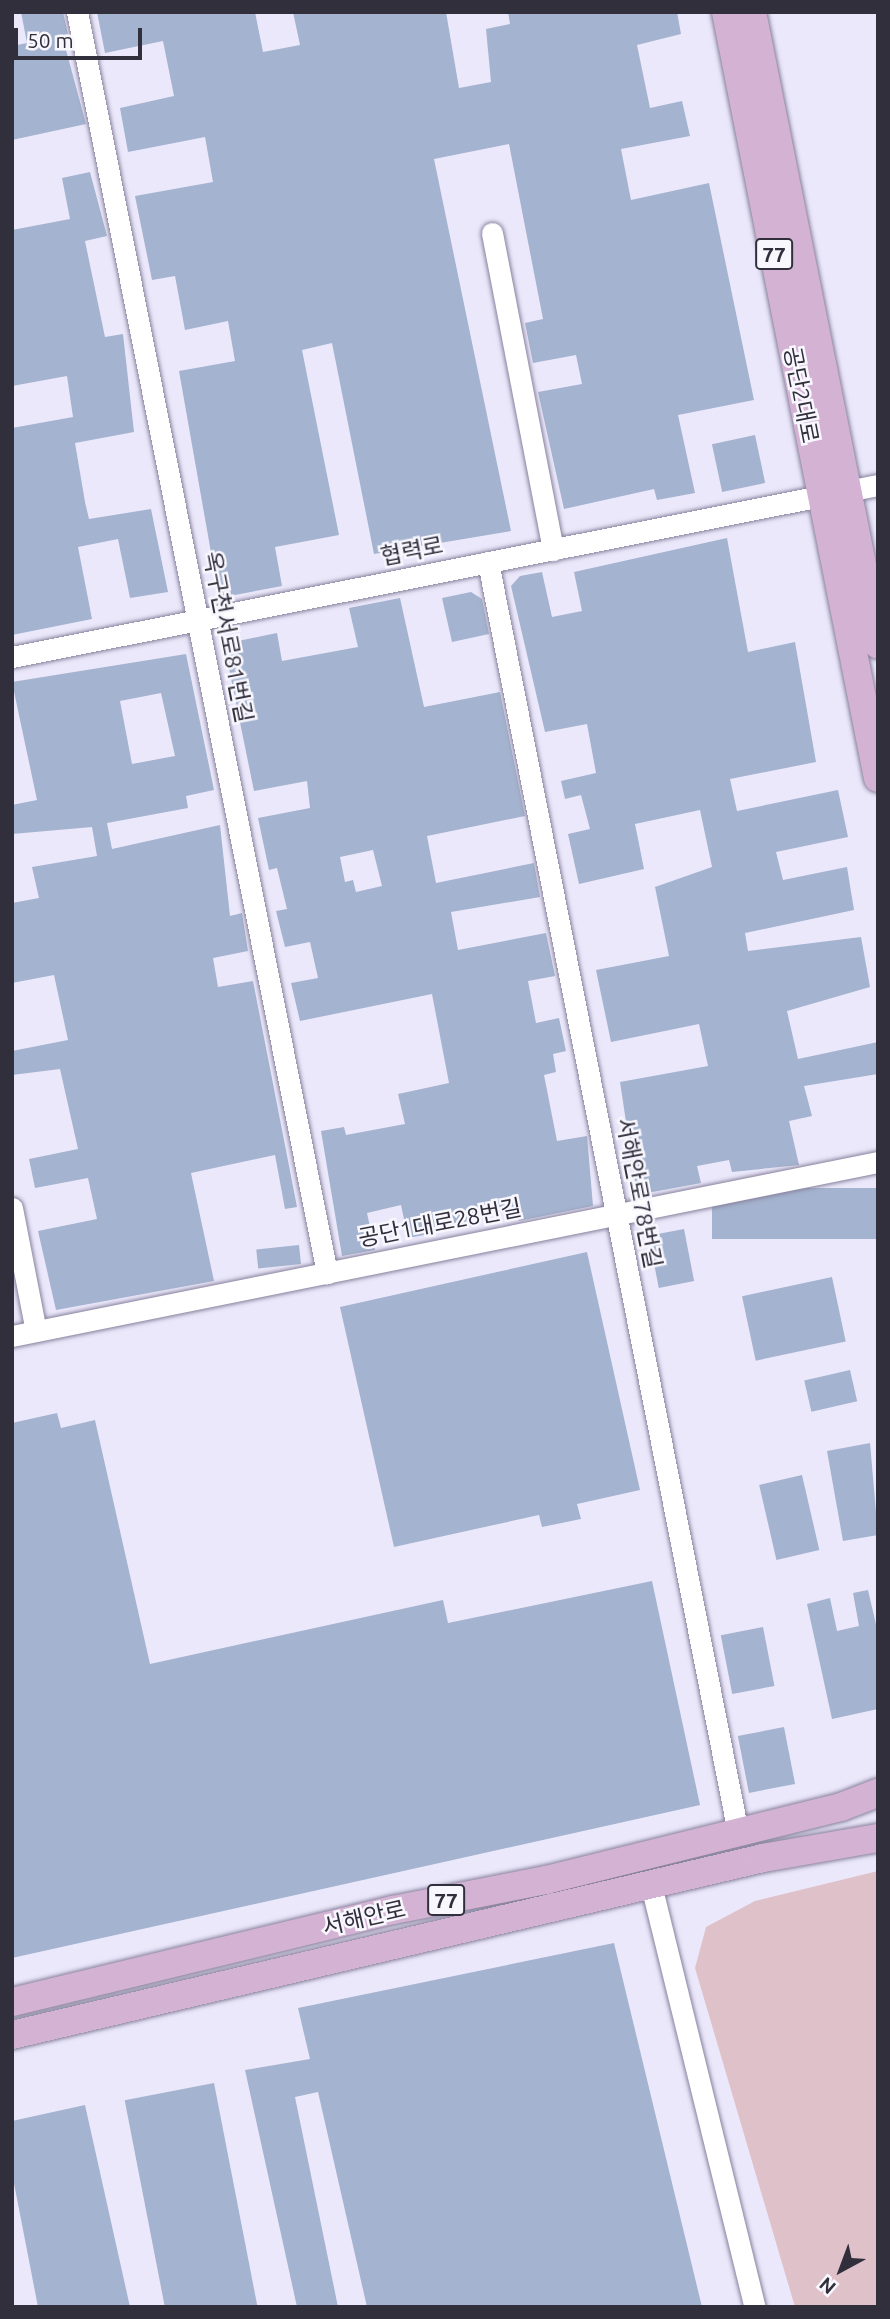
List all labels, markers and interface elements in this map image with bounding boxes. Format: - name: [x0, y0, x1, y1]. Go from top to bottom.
- scale bar: [18, 14, 145, 58]
- text: 50 m: [27, 28, 74, 52]
- road number: 77: [755, 236, 793, 272]
- street label: 공단2대로: [778, 344, 824, 446]
- street label: 협력로: [378, 531, 446, 571]
- street label: 옥구천서로81번길: [198, 549, 258, 725]
- street label: 서해안로78번길: [611, 1115, 667, 1271]
- street label: 공단1대로28번길: [356, 1194, 524, 1252]
- road number: 77: [427, 1882, 465, 1918]
- street label: 서해안로: [320, 1895, 408, 1941]
- north arrow: [806, 2235, 876, 2305]
- text: N: [815, 2273, 840, 2299]

